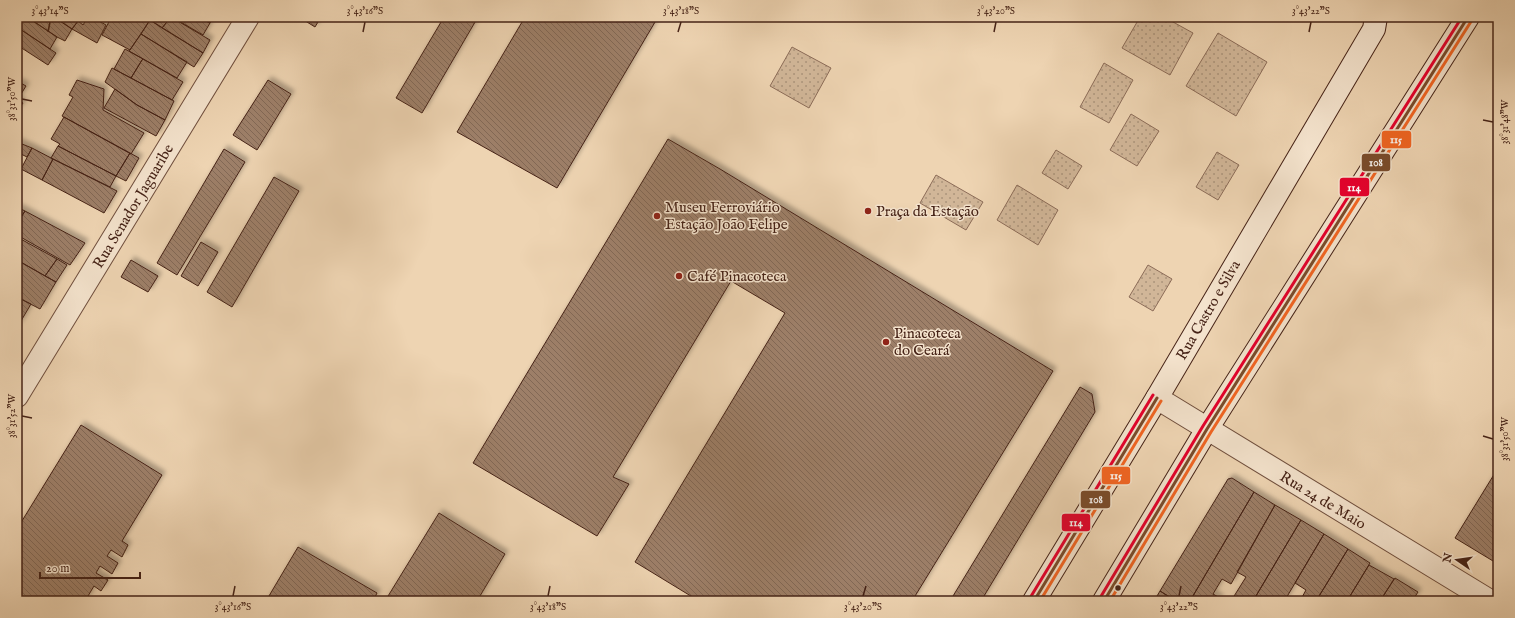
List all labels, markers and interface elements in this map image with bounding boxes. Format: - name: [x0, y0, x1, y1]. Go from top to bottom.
- text: 3°43'14"S: [31, 5, 69, 18]
- text: 3°43'16"S: [347, 5, 383, 18]
- text: 3°43'18"S: [663, 5, 699, 18]
- text: 3°43'20"S: [977, 5, 1015, 18]
- text: 3°43'22"S: [1292, 5, 1330, 18]
- text: 38°31'50"W: [6, 77, 19, 121]
- text: 38°31'48"W: [1499, 99, 1512, 144]
- line badge: 115: [1381, 130, 1412, 149]
- text: 115: [1390, 133, 1402, 147]
- street label: Rua Senador Jaguaribe: [89, 141, 178, 272]
- line badge: 108: [1361, 153, 1391, 172]
- text: 108: [1369, 156, 1383, 170]
- line badge: 114: [1339, 177, 1370, 197]
- text: 114: [1347, 181, 1361, 195]
- place label: Museu Ferroviário Estação João Felipe: [665, 198, 788, 234]
- place label: Praça da Estação: [876, 202, 979, 221]
- marker: Praça da Estação: [863, 206, 873, 216]
- marker: Museu Ferroviário Estação João Felipe: [652, 211, 662, 221]
- street label: Rua Castro e Silva: [1172, 256, 1245, 364]
- place label: Café Pinacoteca: [687, 267, 787, 286]
- marker: Café Pinacoteca: [674, 271, 684, 281]
- place label: Pinacoteca do Ceará: [894, 324, 961, 360]
- marker: Pinacoteca do Ceará: [881, 337, 891, 347]
- text: 38°31'52"W: [6, 394, 19, 438]
- text: 38°31'50"W: [1499, 417, 1512, 461]
- line badge: 115: [1101, 466, 1131, 485]
- street label: Rua 24 de Maio: [1276, 467, 1369, 534]
- text: 115: [1110, 469, 1122, 483]
- line badge: 108: [1080, 490, 1111, 509]
- text: 108: [1089, 493, 1103, 507]
- line badge: 114: [1061, 513, 1091, 532]
- text: 114: [1069, 516, 1083, 530]
- north arrow: [1437, 540, 1477, 580]
- text: N: [1440, 551, 1456, 565]
- scale bar: [40, 554, 140, 580]
- text: 20 m: [46, 561, 69, 576]
- unlabelled marker: [1113, 583, 1123, 593]
- text: 3°43'16"S: [215, 601, 251, 614]
- text: 3°43'18"S: [530, 601, 566, 614]
- text: 3°43'20"S: [844, 601, 882, 614]
- text: 3°43'22"S: [1160, 601, 1198, 614]

